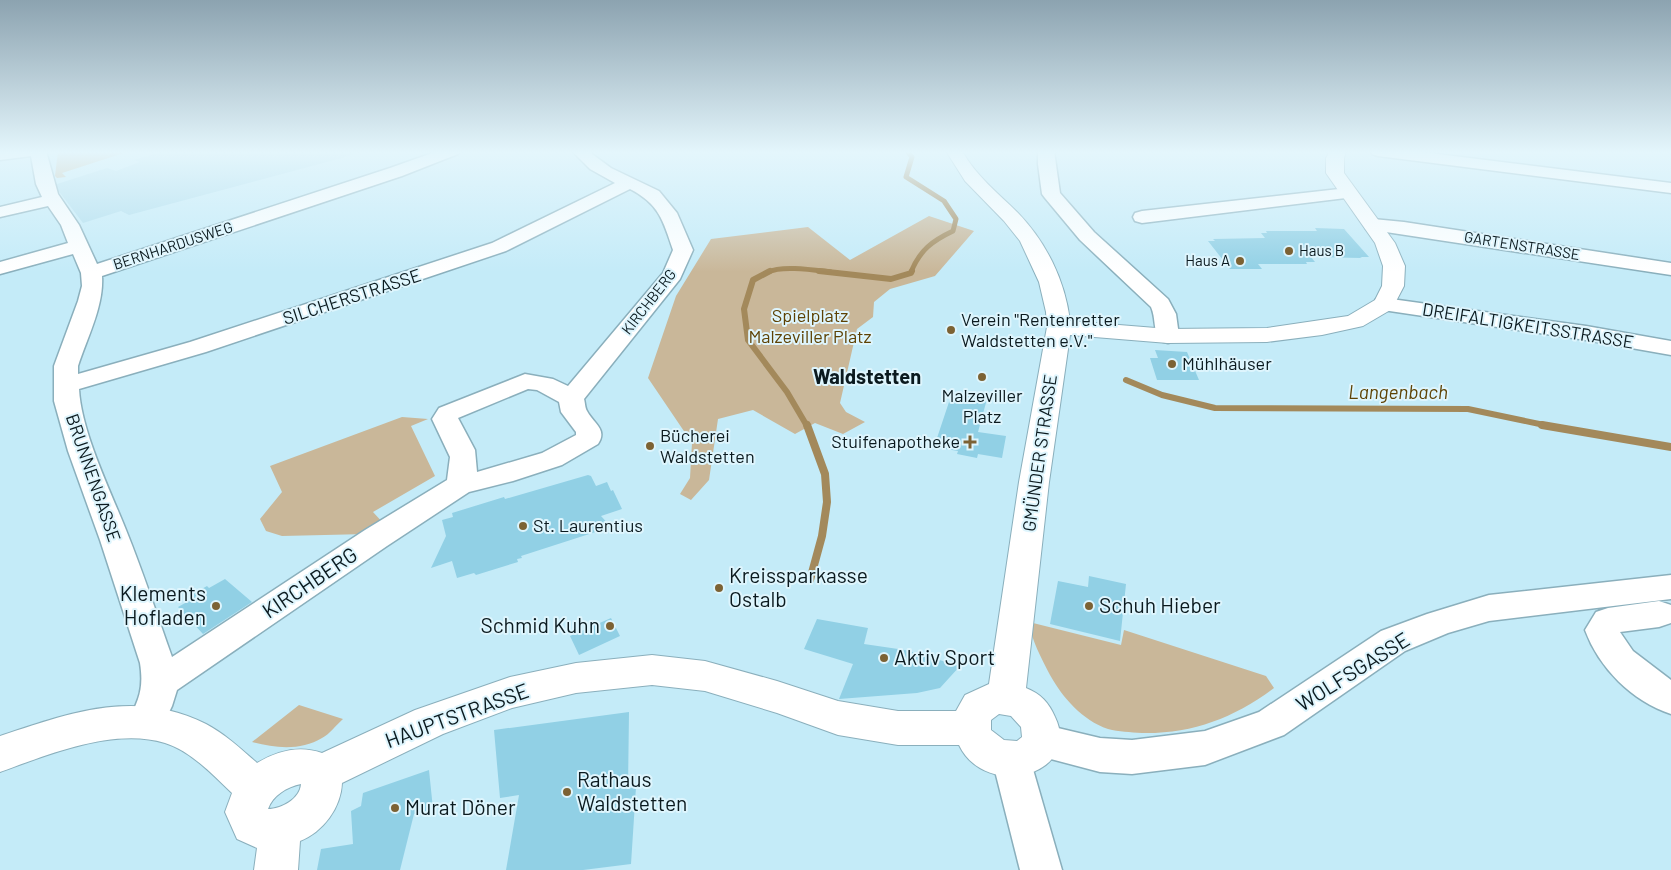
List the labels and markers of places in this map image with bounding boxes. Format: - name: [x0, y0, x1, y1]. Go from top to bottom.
- place label: Haus B: [1299, 241, 1344, 259]
- marker: Haus B: [1283, 245, 1295, 257]
- place label: Haus A: [1185, 251, 1230, 269]
- marker: Haus A: [1234, 255, 1246, 267]
- place label: Verein "Rentenretter Waldstetten e.V.": [961, 308, 1120, 351]
- marker: Verein "Rentenretter Waldstetten e.V.": [945, 324, 957, 336]
- place label: Mühlhäuser: [1182, 352, 1272, 374]
- marker: Mühlhäuser: [1166, 358, 1178, 370]
- marker: Malzeviller Platz: [976, 371, 988, 383]
- place label: Malzeviller Platz: [941, 384, 1023, 427]
- place label: Bücherei Waldstetten: [660, 424, 755, 467]
- place label: Stuifenapotheke: [831, 430, 960, 452]
- marker: Stuifenapotheke: [964, 436, 976, 448]
- marker: Bücherei Waldstetten: [644, 440, 656, 452]
- place label: St. Laurentius: [533, 514, 643, 536]
- marker: St. Laurentius: [517, 520, 529, 532]
- place label: Kreissparkasse Ostalb: [729, 562, 868, 611]
- place label: Klements Hofladen: [120, 580, 206, 629]
- marker: Kreissparkasse Ostalb: [713, 582, 725, 594]
- place label: Schuh Hieber: [1099, 592, 1221, 617]
- marker: Klements Hofladen: [210, 600, 222, 612]
- marker: Schuh Hieber: [1083, 600, 1095, 612]
- place label: Schmid Kuhn: [480, 612, 600, 637]
- marker: Schmid Kuhn: [604, 620, 616, 632]
- place label: Aktiv Sport: [894, 644, 995, 669]
- marker: Aktiv Sport: [878, 652, 890, 664]
- place label: Rathaus Waldstetten: [577, 766, 687, 815]
- marker: Rathaus Waldstetten: [561, 786, 573, 798]
- place label: Murat Döner: [405, 794, 516, 819]
- marker: Murat Döner: [389, 802, 401, 814]

